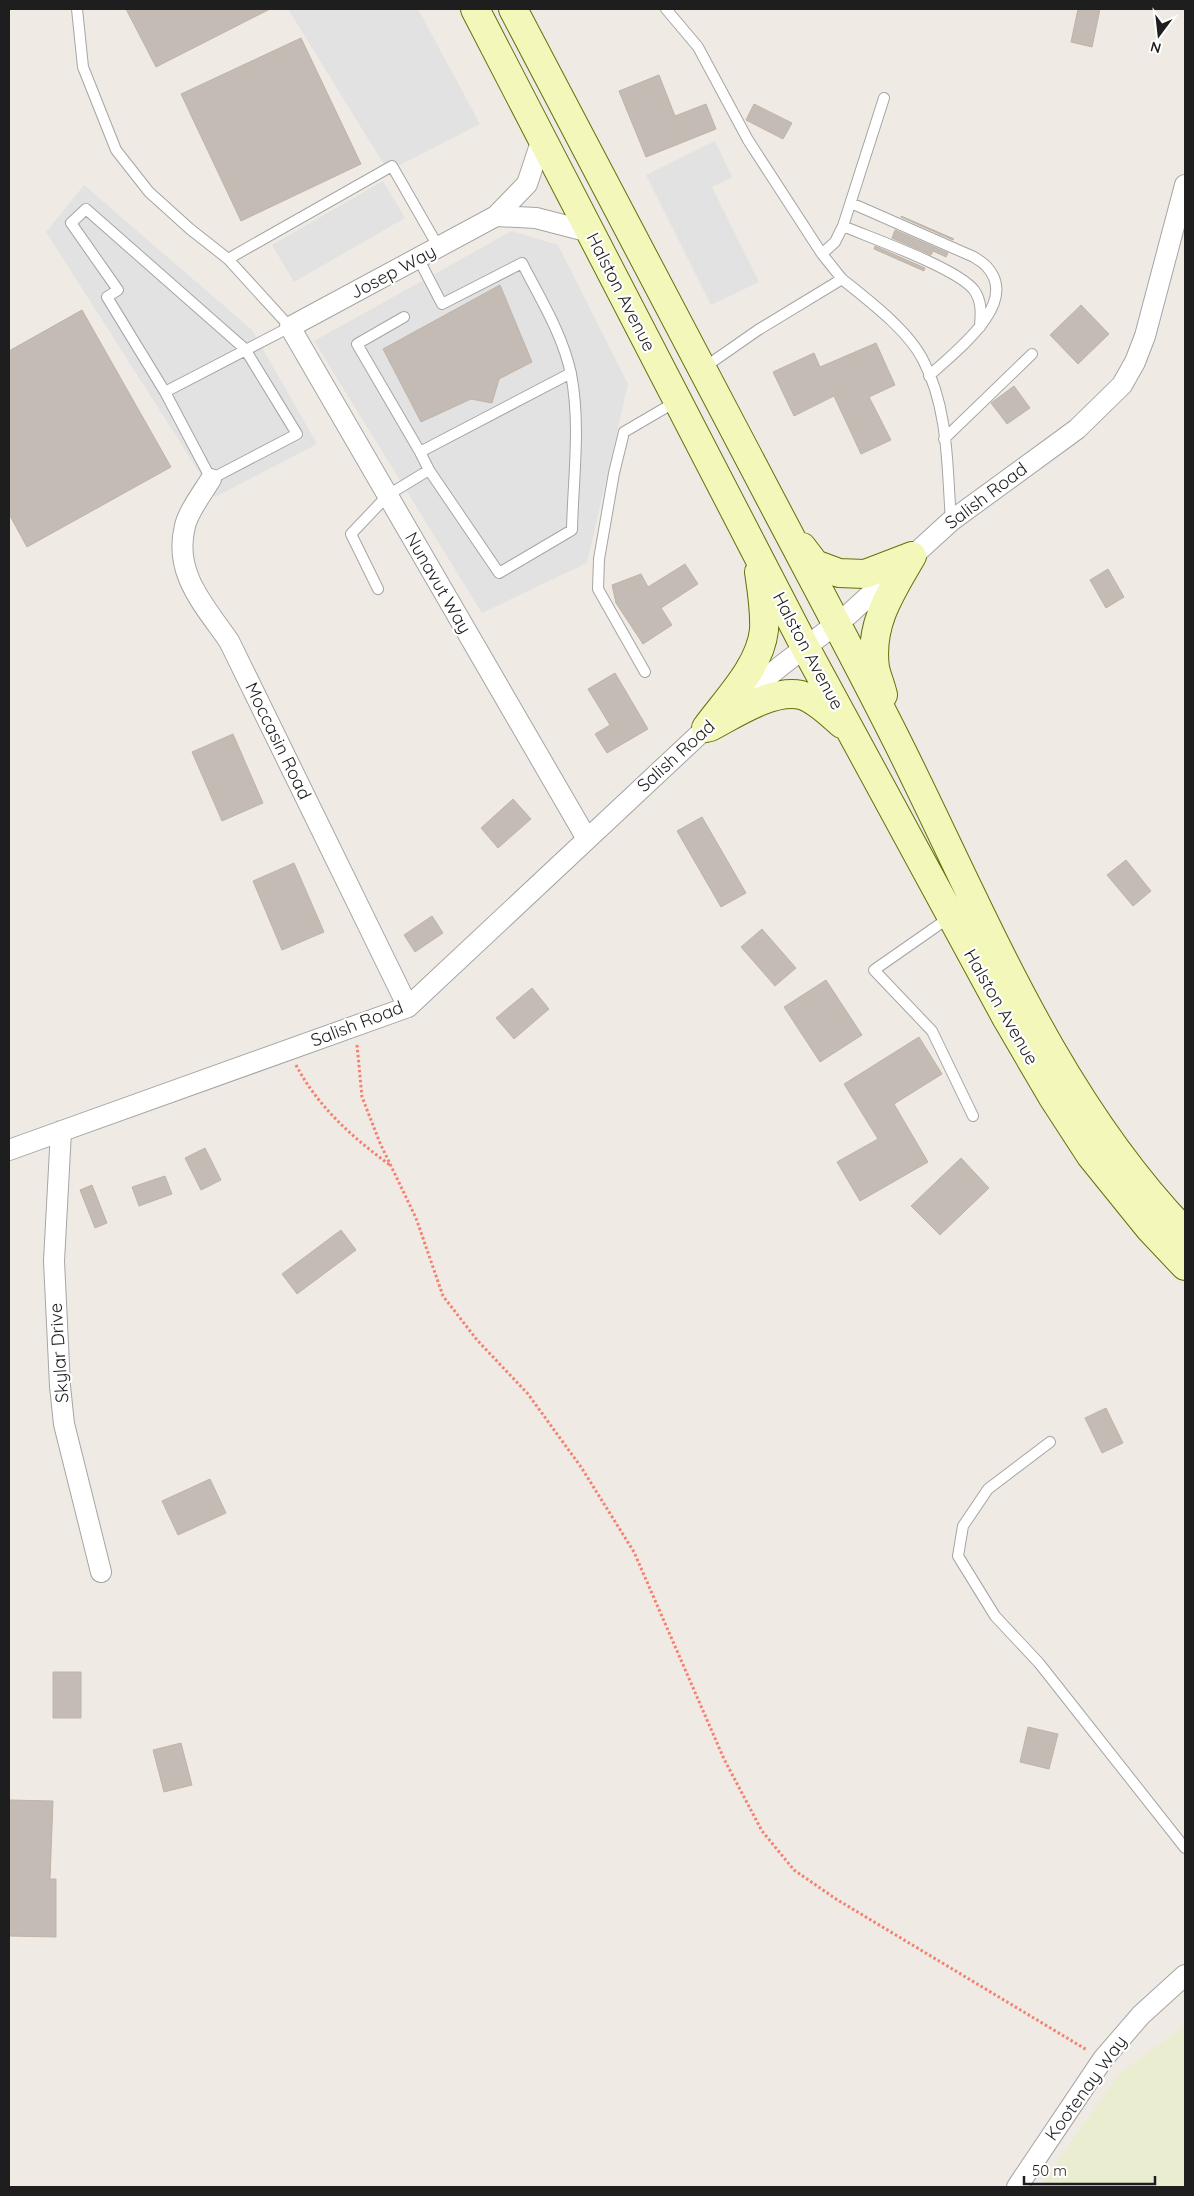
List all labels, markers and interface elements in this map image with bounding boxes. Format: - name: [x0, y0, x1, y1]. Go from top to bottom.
- north arrow: [1134, 10, 1184, 60]
- text: N: [1148, 38, 1163, 58]
- street label: Halston Avenue: [582, 229, 661, 355]
- street label: Josep Way: [346, 239, 440, 304]
- street label: Salish Road: [940, 457, 1031, 534]
- street label: Nunavut Way: [400, 528, 477, 638]
- street label: Halston Avenue: [768, 588, 849, 714]
- street label: Moccasin Road: [240, 678, 317, 803]
- street label: Salish Road: [632, 715, 720, 797]
- street label: Halston Avenue: [959, 945, 1044, 1069]
- street label: Salish Road: [307, 995, 406, 1052]
- street label: Skylar Drive: [44, 1302, 73, 1404]
- street label: Kootenay Way: [1040, 2031, 1131, 2145]
- scale bar: [1024, 2154, 1155, 2186]
- text: 50 m: [1032, 2161, 1067, 2180]

